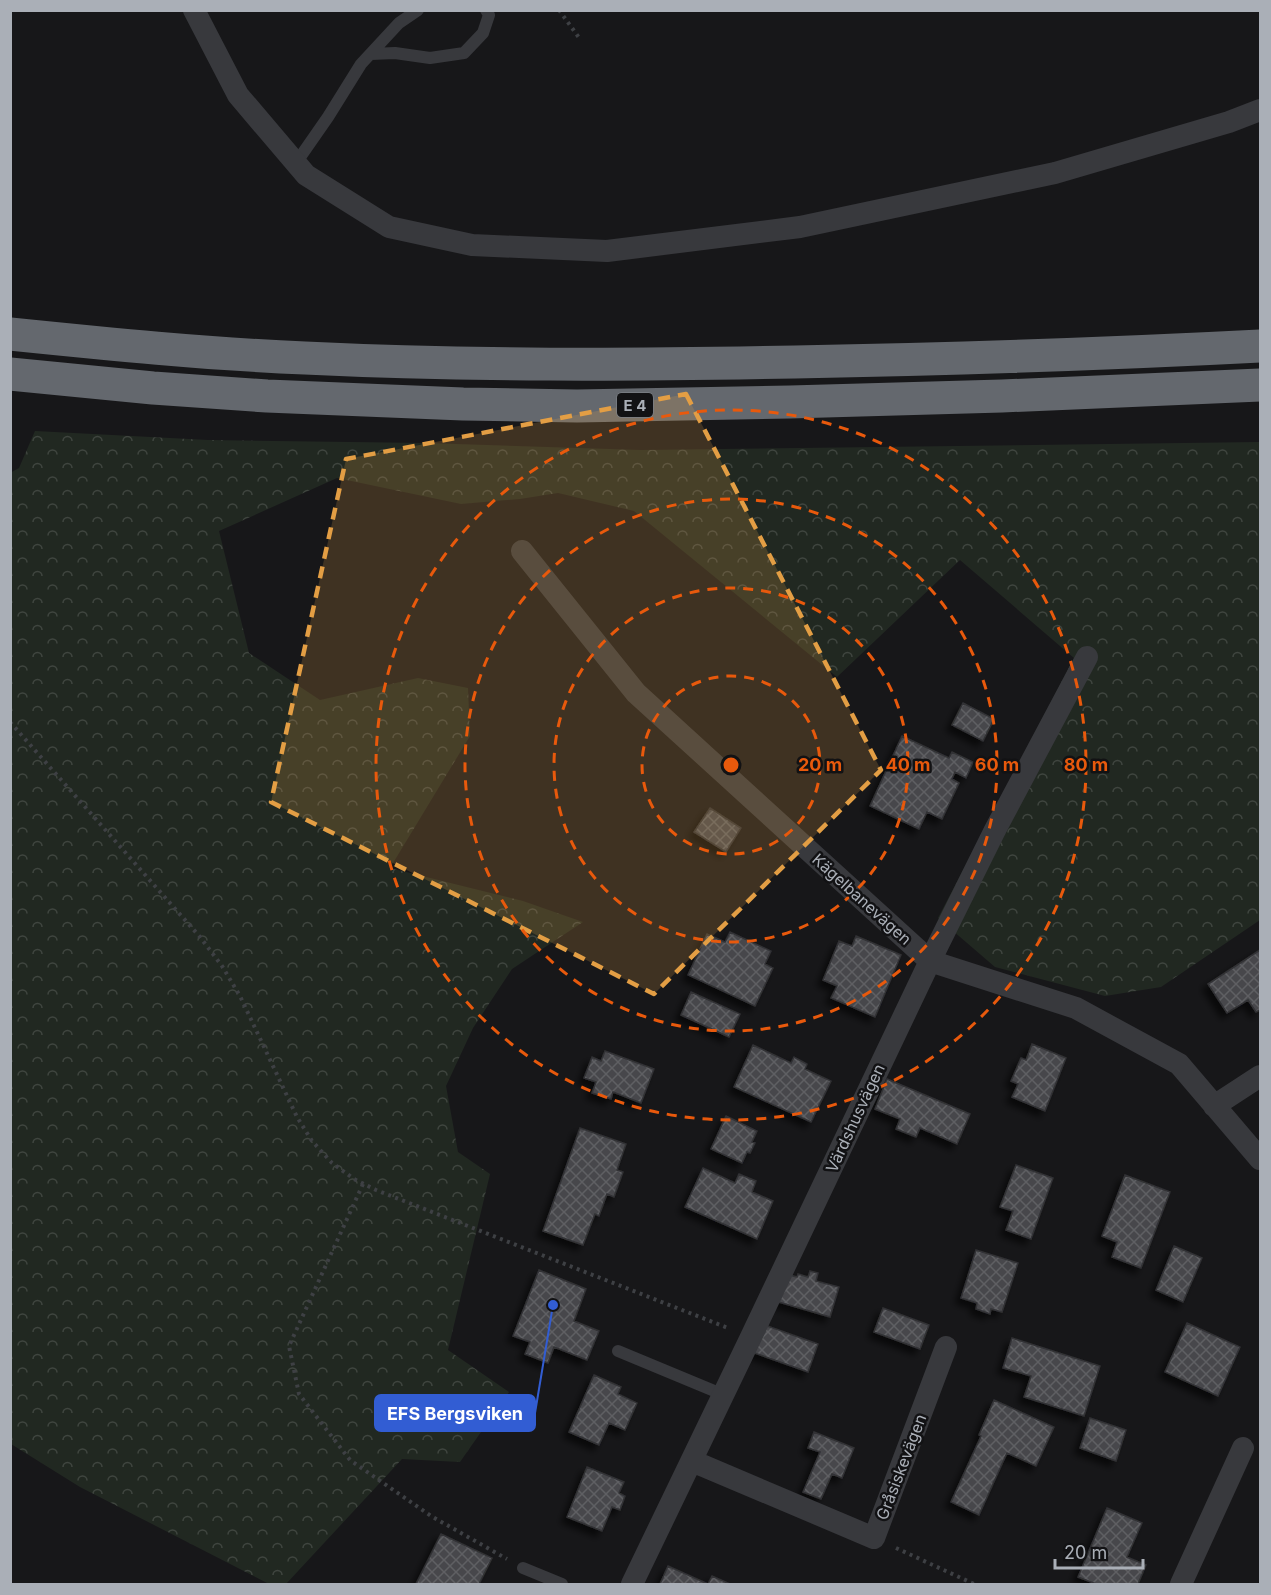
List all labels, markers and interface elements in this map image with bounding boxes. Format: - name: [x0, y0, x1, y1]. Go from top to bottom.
- road number: E 4: [617, 393, 653, 417]
- text: 20 m: [798, 754, 842, 775]
- text: 40 m: [886, 754, 931, 775]
- text: 60 m: [975, 754, 1019, 775]
- text: 80 m: [1064, 754, 1108, 775]
- centre of rings: [721, 755, 741, 775]
- street label: Kägelbanevägen: [808, 849, 916, 949]
- street label: Värdshusvägen: [821, 1061, 889, 1175]
- callout: EFS Bergsviken: [375, 1395, 535, 1431]
- text: EFS Bergsviken: [387, 1403, 523, 1424]
- street label: Gråsiskevägen: [872, 1411, 930, 1523]
- scale bar: [1055, 1532, 1144, 1570]
- text: 20 m: [1064, 1542, 1107, 1563]

